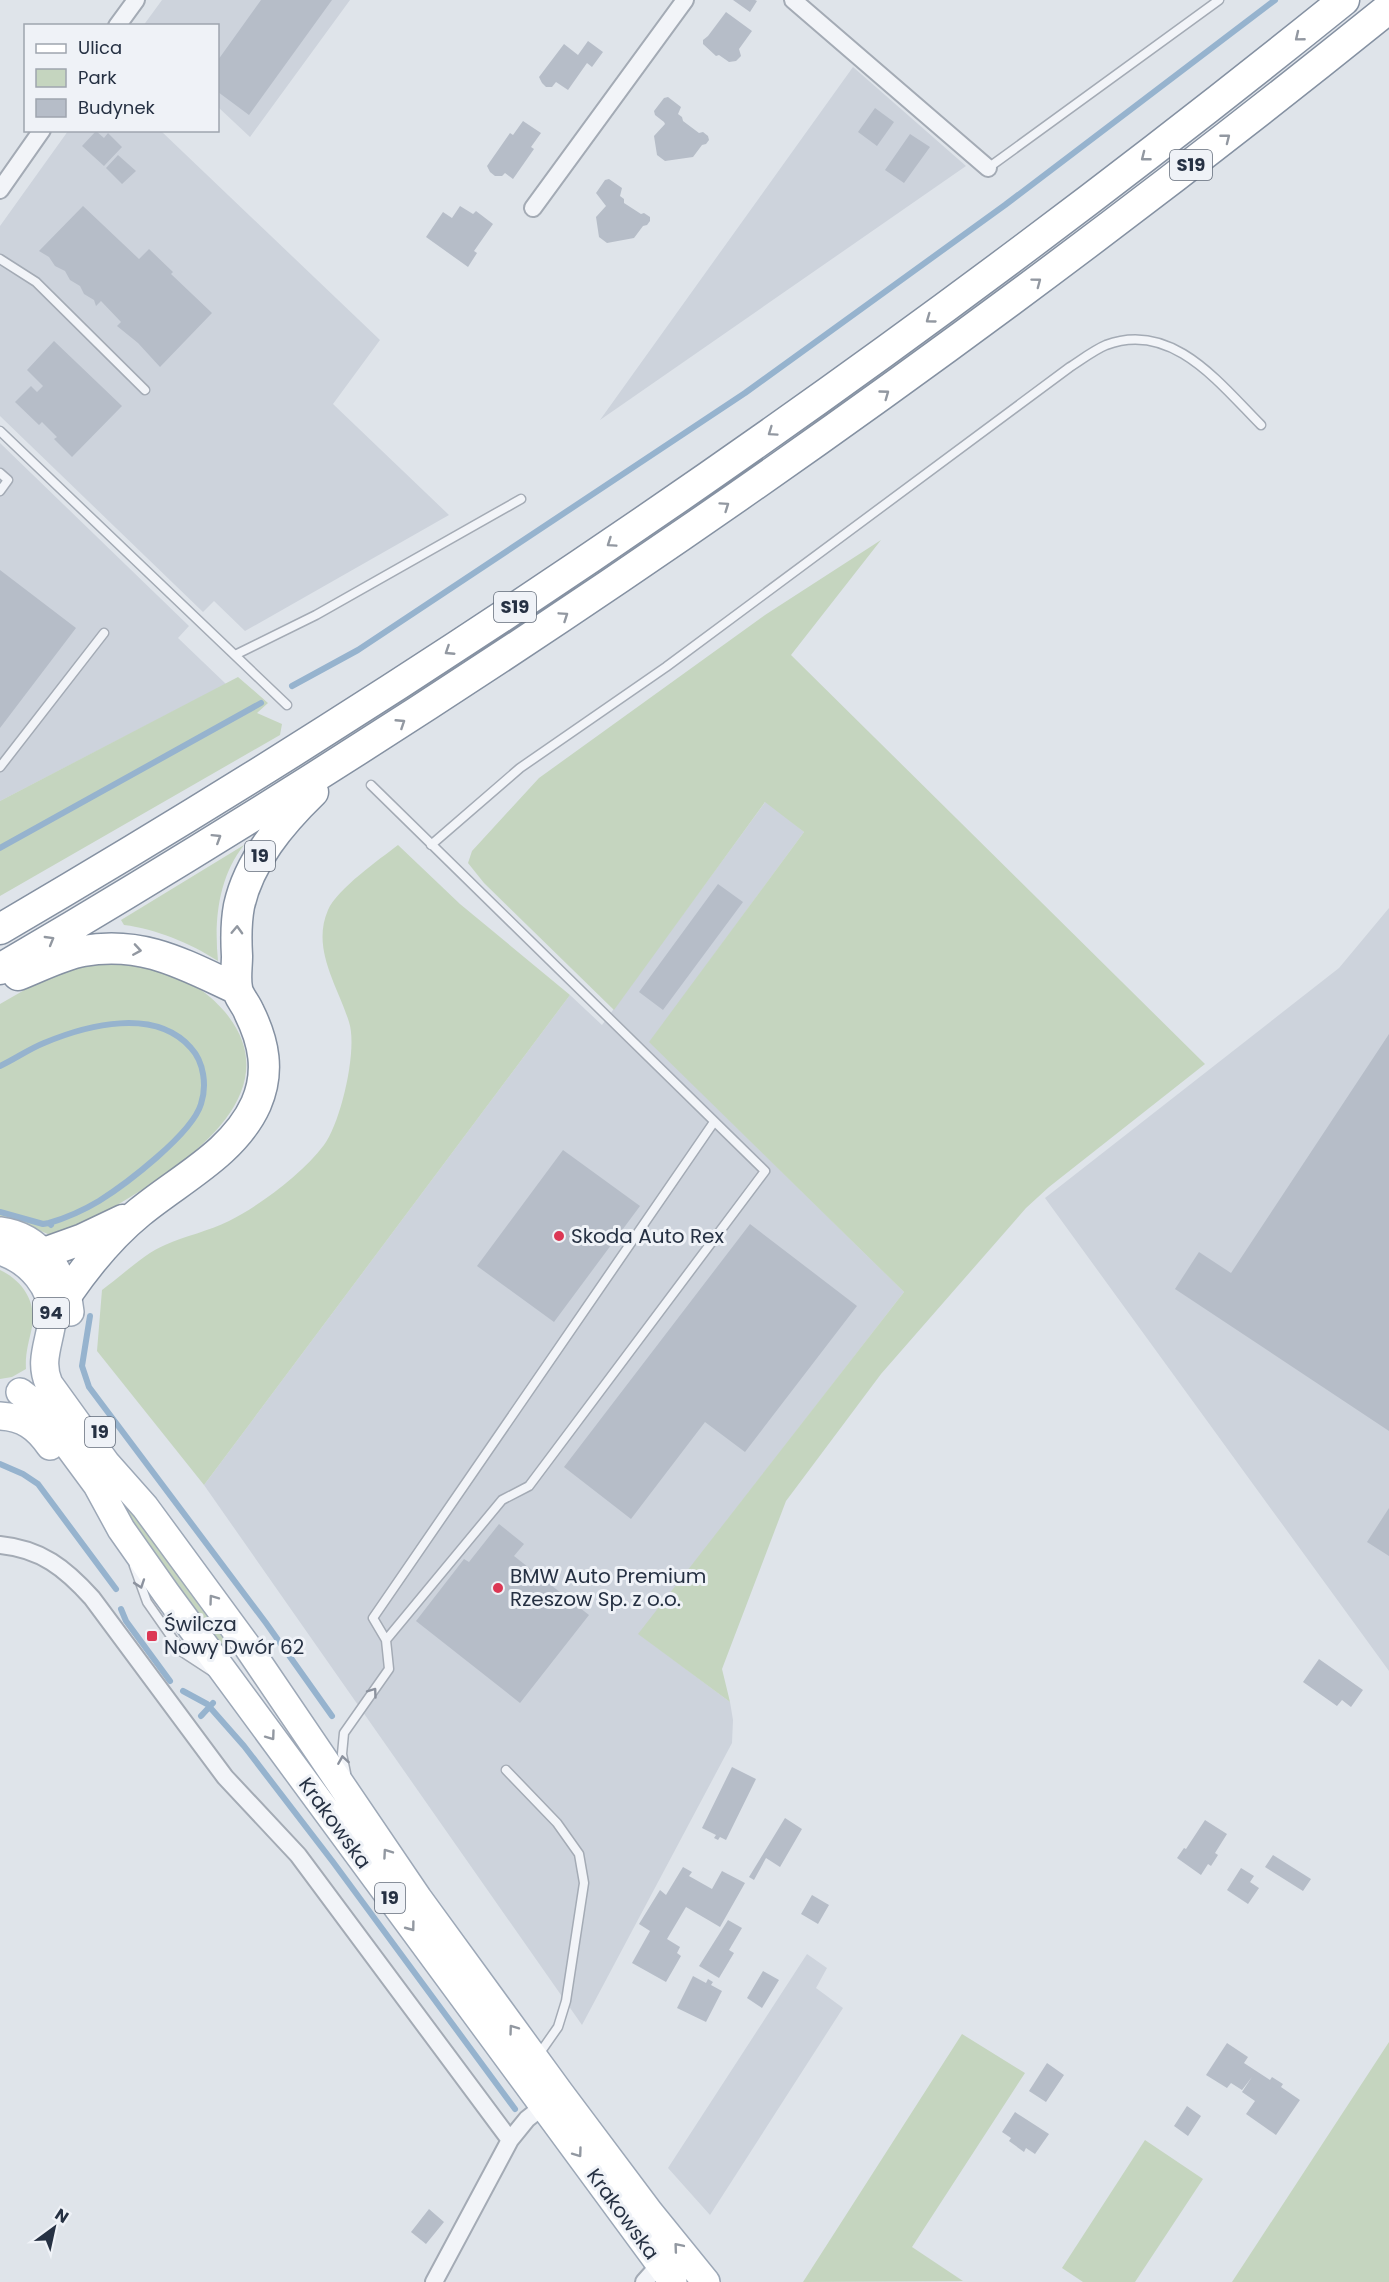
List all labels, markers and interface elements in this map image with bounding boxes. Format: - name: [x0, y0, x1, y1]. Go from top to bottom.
- legend: [24, 24, 219, 132]
- one-way arrow: [1295, 29, 1306, 40]
- text: Ulica: [78, 35, 122, 60]
- text: Park: [78, 65, 117, 90]
- text: Budynek: [78, 95, 156, 120]
- one-way arrow: [1219, 135, 1230, 146]
- one-way arrow: [1141, 149, 1152, 160]
- road number: S19: [1170, 150, 1212, 180]
- one-way arrow: [1031, 278, 1042, 289]
- one-way arrow: [926, 311, 937, 322]
- one-way arrow: [878, 390, 889, 401]
- one-way arrow: [767, 425, 778, 436]
- one-way arrow: [718, 502, 729, 513]
- one-way arrow: [607, 536, 618, 547]
- road number: S19: [494, 592, 536, 622]
- one-way arrow: [557, 612, 568, 623]
- one-way arrow: [444, 644, 455, 655]
- one-way arrow: [395, 719, 405, 731]
- one-way arrow: [211, 834, 221, 846]
- road number: 19: [245, 841, 275, 871]
- one-way arrow: [230, 926, 243, 935]
- one-way arrow: [44, 935, 55, 947]
- one-way arrow: [132, 943, 142, 956]
- place label: Skoda Auto Rex: [571, 1222, 724, 1250]
- marker: Skoda Auto Rex: [552, 1229, 566, 1243]
- road number: 94: [33, 1298, 69, 1328]
- road number: 19: [85, 1417, 115, 1447]
- place label: BMW Auto Premium Rzeszow Sp. z o.o.: [510, 1562, 706, 1613]
- one-way arrow: [133, 1578, 146, 1589]
- marker: BMW Auto Premium Rzeszow Sp. z o.o.: [491, 1581, 505, 1595]
- one-way arrow: [209, 1595, 220, 1606]
- place label: Świlcza Nowy Dwór 62: [164, 1610, 304, 1661]
- marker: Świlcza Nowy Dwór 62: [145, 1629, 159, 1643]
- one-way arrow: [366, 1687, 377, 1698]
- one-way arrow: [264, 1729, 275, 1740]
- one-way arrow: [338, 1755, 350, 1764]
- street label: Krakowska: [292, 1772, 378, 1874]
- one-way arrow: [383, 1849, 394, 1860]
- road number: 19: [375, 1883, 405, 1913]
- one-way arrow: [404, 1920, 415, 1931]
- one-way arrow: [509, 2024, 520, 2035]
- one-way arrow: [571, 2146, 582, 2157]
- street label: Krakowska: [580, 2163, 666, 2265]
- north arrow: [24, 2198, 84, 2258]
- text: N: [51, 2203, 73, 2229]
- one-way arrow: [675, 2243, 686, 2254]

